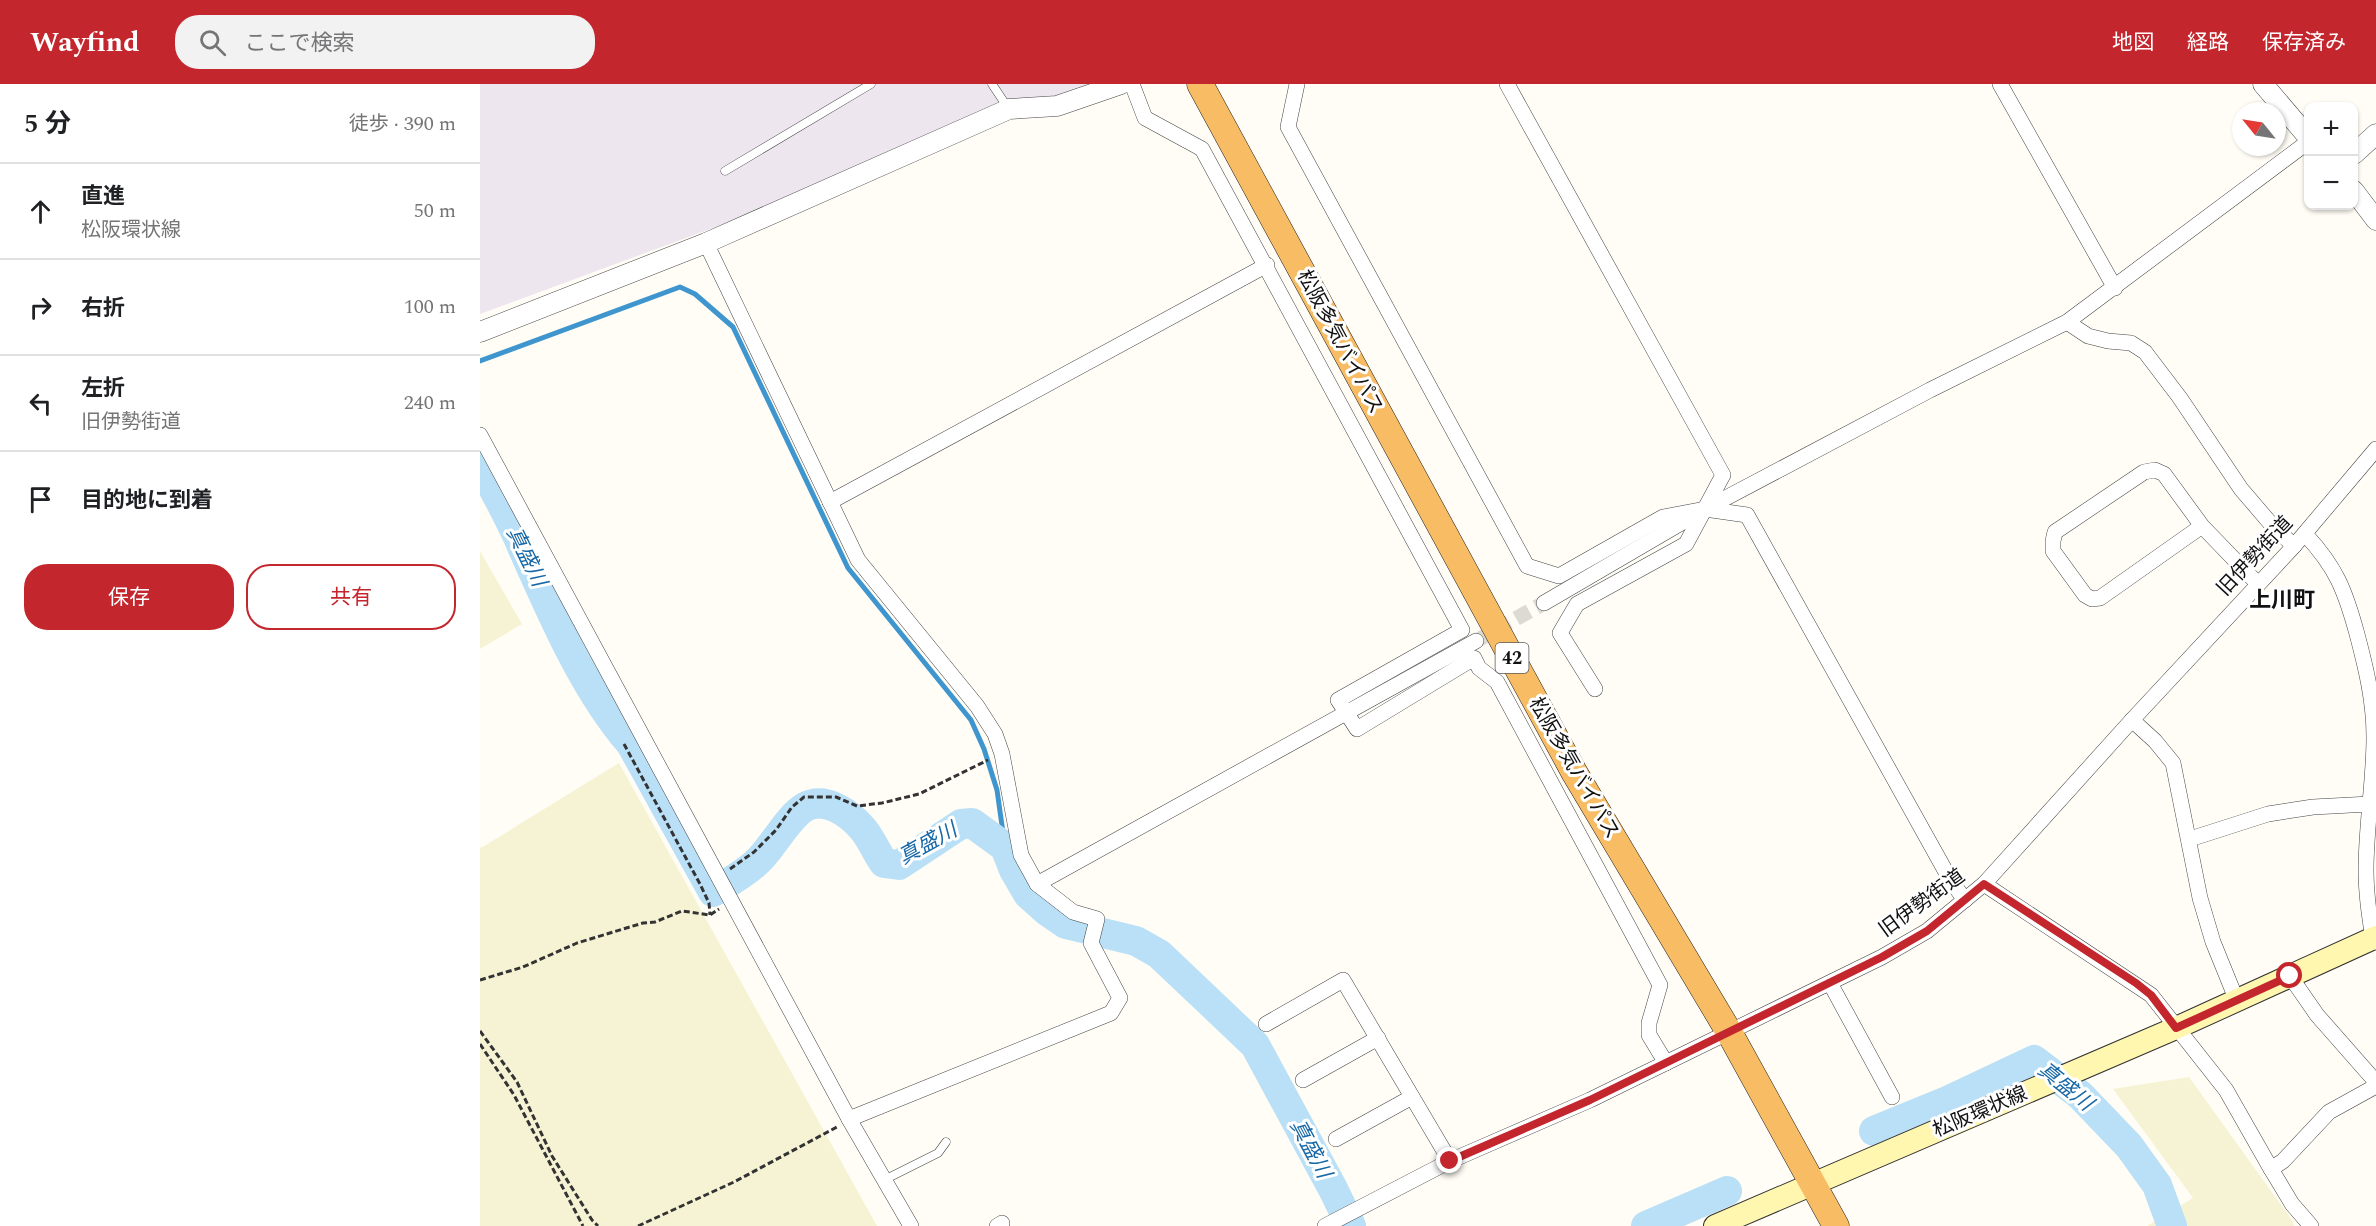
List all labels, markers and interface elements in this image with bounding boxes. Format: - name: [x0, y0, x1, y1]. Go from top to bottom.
- search box: [175, 15, 595, 69]
- text: Wayfind: [30, 21, 139, 64]
- icon: search: [196, 26, 229, 59]
- text: ここで検索: [244, 27, 355, 60]
- text: 地図: [2112, 27, 2154, 59]
- text: 経路: [2187, 27, 2229, 59]
- text: 保存済み: [2262, 27, 2346, 59]
- north arrow: [2232, 102, 2286, 156]
- map controls: [2304, 102, 2358, 210]
- button: +: [2304, 102, 2358, 156]
- text: 5 分: [24, 104, 71, 144]
- text: 徒歩 · 390 m: [349, 109, 456, 139]
- button: −: [2304, 156, 2358, 210]
- text: 直進: [81, 180, 125, 213]
- icon: ahead: [24, 195, 57, 228]
- text: 50 m: [414, 196, 456, 226]
- text: 松阪環状線: [81, 215, 181, 245]
- street label: 松阪多気バイパス: [1289, 264, 1391, 420]
- icon: right: [24, 291, 57, 324]
- text: 右折: [81, 292, 125, 325]
- text: 100 m: [404, 292, 456, 322]
- text: 左折: [81, 372, 125, 405]
- icon: left: [24, 387, 57, 420]
- text: 240 m: [404, 388, 456, 418]
- text: 旧伊勢街道: [81, 407, 181, 437]
- icon: arrive: [24, 483, 57, 516]
- text: 目的地に到着: [81, 484, 213, 517]
- street label: 旧伊勢街道: [2210, 509, 2300, 603]
- water label: 真盛川: [498, 522, 555, 594]
- button: 保存: [24, 564, 234, 630]
- button: 共有: [246, 564, 456, 630]
- district label: 上川町: [2249, 584, 2315, 617]
- road number: 42: [1496, 643, 1528, 673]
- street label: 松阪多気バイパス: [1521, 691, 1627, 845]
- water label: 真盛川: [893, 814, 965, 873]
- street label: 旧伊勢街道: [1873, 861, 1971, 945]
- route start: [2276, 962, 2302, 988]
- water label: 真盛川: [2030, 1055, 2101, 1121]
- street label: 松阪環状線: [1928, 1079, 2032, 1145]
- water label: 真盛川: [1281, 1114, 1340, 1186]
- route end: [1436, 1147, 1462, 1173]

